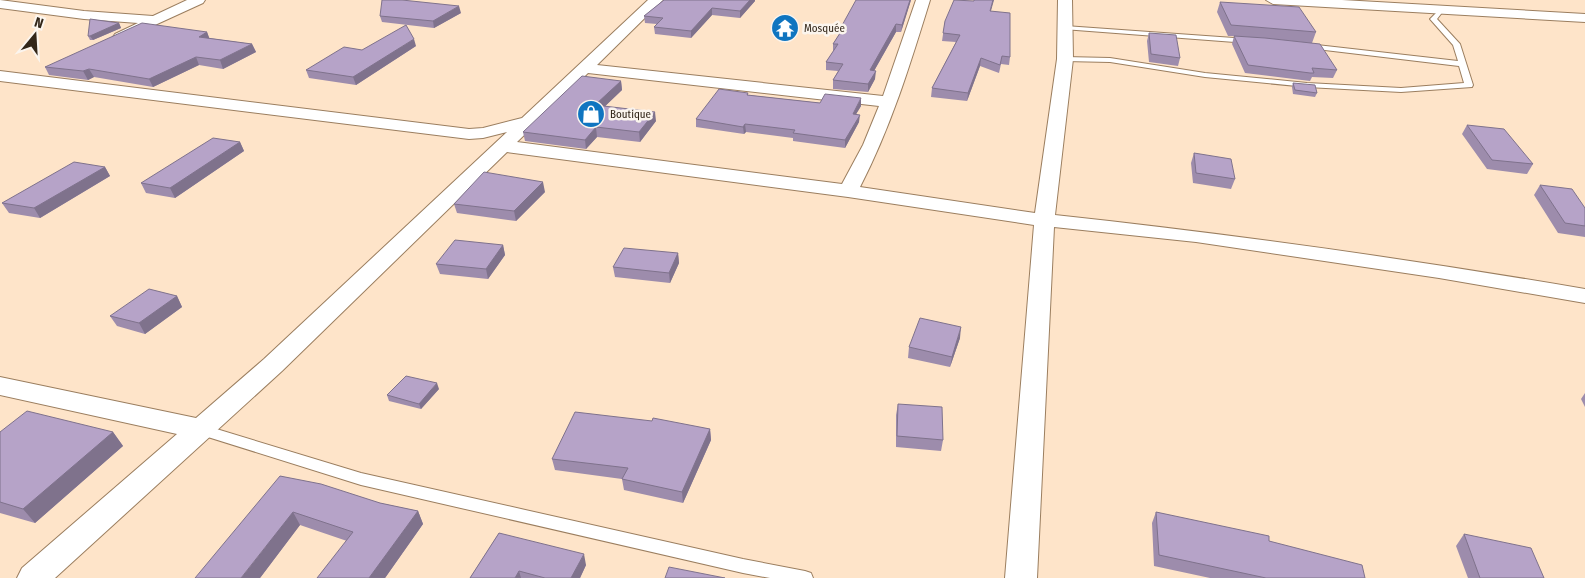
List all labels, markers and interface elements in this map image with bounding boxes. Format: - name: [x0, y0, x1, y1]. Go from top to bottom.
- north arrow: [10, 10, 60, 60]
- temple icon: Mosquée: [770, 13, 800, 43]
- text: N: [32, 14, 45, 32]
- place label: Mosquée: [804, 22, 845, 35]
- shop icon: Boutique: [576, 99, 606, 129]
- place label: Boutique: [610, 108, 651, 121]

